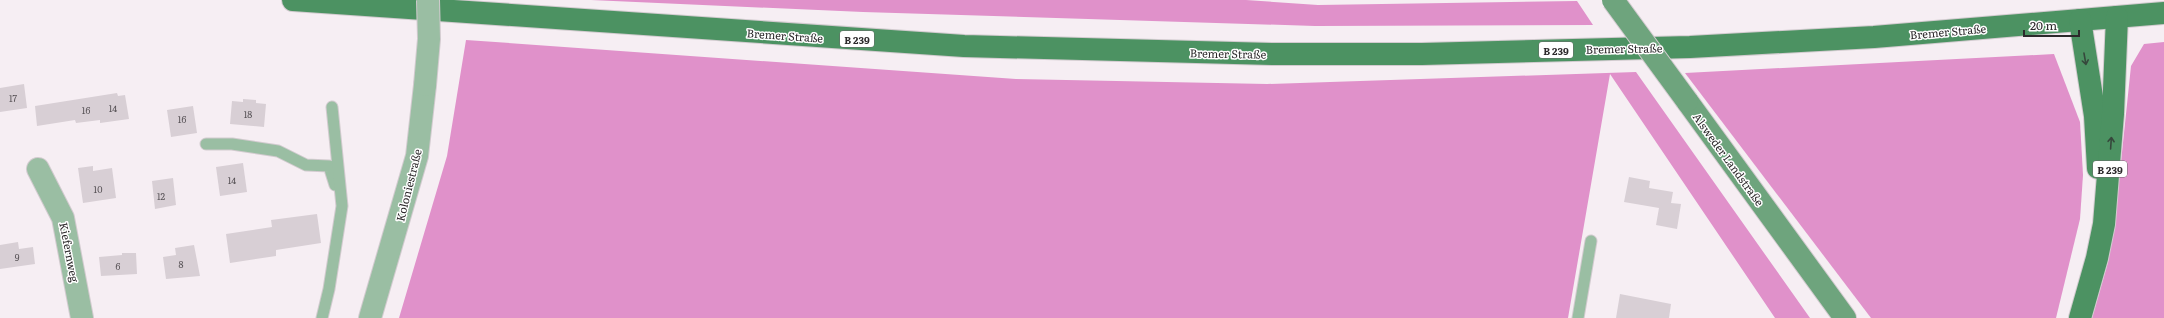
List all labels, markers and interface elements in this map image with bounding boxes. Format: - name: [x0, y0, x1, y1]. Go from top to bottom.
- scale bar: [2024, 12, 2079, 38]
- text: 20 m: [2030, 16, 2057, 34]
- street label: Bremer Straße: [1909, 20, 1987, 42]
- street label: Bremer Straße: [746, 24, 824, 46]
- road number: B 239: [840, 31, 874, 47]
- street label: Bremer Straße: [1586, 39, 1663, 57]
- road number: B 239: [1539, 42, 1573, 58]
- street label: Bremer Straße: [1190, 44, 1267, 62]
- one-way arrow: [2081, 52, 2089, 65]
- house number: 17: [9, 91, 17, 105]
- house number: 14: [109, 101, 117, 115]
- house number: 16: [82, 103, 90, 117]
- house number: 18: [244, 107, 252, 121]
- street label: Alsweder Landstraße: [1690, 109, 1768, 209]
- house number: 16: [178, 112, 186, 126]
- one-way arrow: [2108, 137, 2115, 150]
- street label: Koloniestraße: [391, 147, 425, 223]
- road number: B 239: [2093, 161, 2127, 177]
- house number: 14: [228, 173, 236, 187]
- house number: 10: [94, 182, 102, 196]
- house number: 12: [157, 189, 166, 203]
- street label: Kiefernweg: [56, 221, 84, 284]
- house number: 9: [15, 250, 20, 264]
- house number: 8: [179, 257, 184, 271]
- house number: 6: [116, 259, 121, 273]

